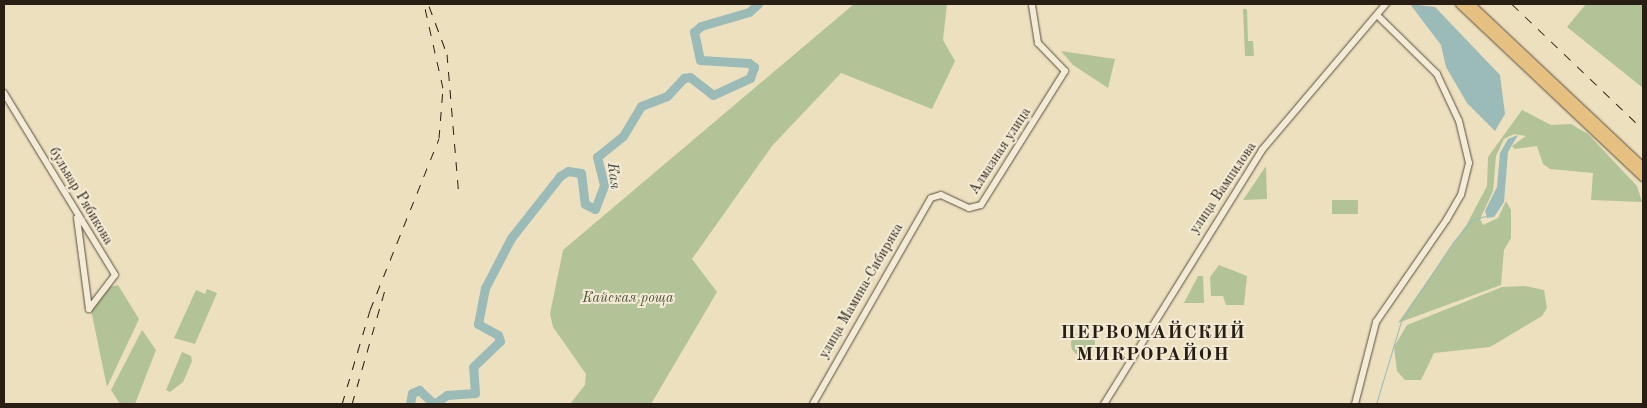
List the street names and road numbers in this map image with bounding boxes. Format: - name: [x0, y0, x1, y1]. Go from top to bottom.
- street label: Алмазная улица: [966, 104, 1034, 198]
- street label: улица Вампилова: [1186, 139, 1260, 237]
- street label: бульвар Рябикова: [45, 144, 117, 248]
- street label: улица Мамина-Сибиряка: [815, 220, 907, 362]

